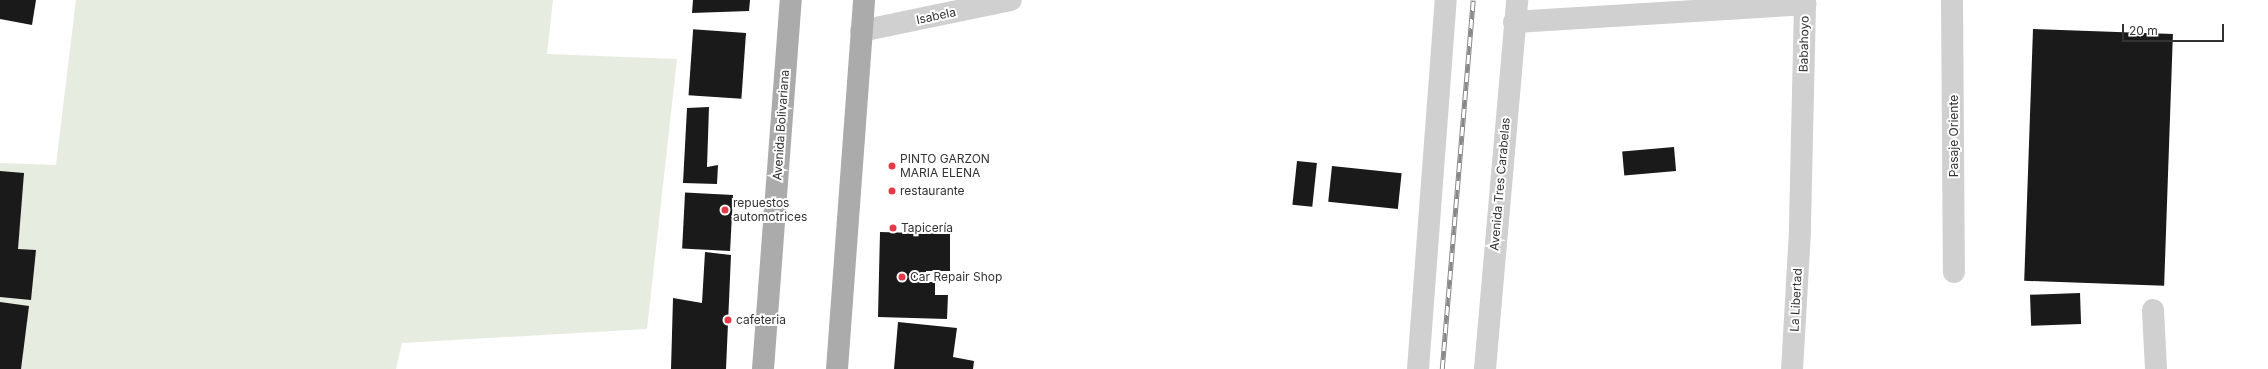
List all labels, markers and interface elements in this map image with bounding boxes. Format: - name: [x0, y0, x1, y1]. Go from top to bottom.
- street label: Isabela: [915, 5, 957, 27]
- street label: Babahoyo: [1796, 16, 1812, 72]
- scale bar: [2124, 16, 2226, 42]
- text: 20 m: [2129, 23, 2158, 38]
- street label: Avenida Bolivariana: [770, 69, 792, 181]
- street label: Pasaje Oriente: [1947, 95, 1961, 177]
- street label: Avenida Tres Carabelas: [1487, 117, 1513, 251]
- place label: PINTO GARZON MARIA ELENA: [900, 152, 990, 180]
- marker: PINTO GARZON MARIA ELENA: [887, 161, 897, 171]
- place label: restaurante: [900, 184, 965, 198]
- marker: restaurante: [887, 186, 897, 196]
- place label: repuestos automotrices: [733, 196, 807, 224]
- marker: repuestos automotrices: [720, 205, 730, 215]
- place label: Tapicería: [901, 221, 953, 235]
- marker: Tapicería: [888, 223, 898, 233]
- street label: La Libertad: [1787, 268, 1805, 332]
- place label: Car Repair Shop: [910, 270, 1002, 284]
- marker: Car Repair Shop: [897, 272, 907, 282]
- place label: cafeteria: [736, 313, 786, 327]
- marker: cafeteria: [723, 315, 733, 325]

